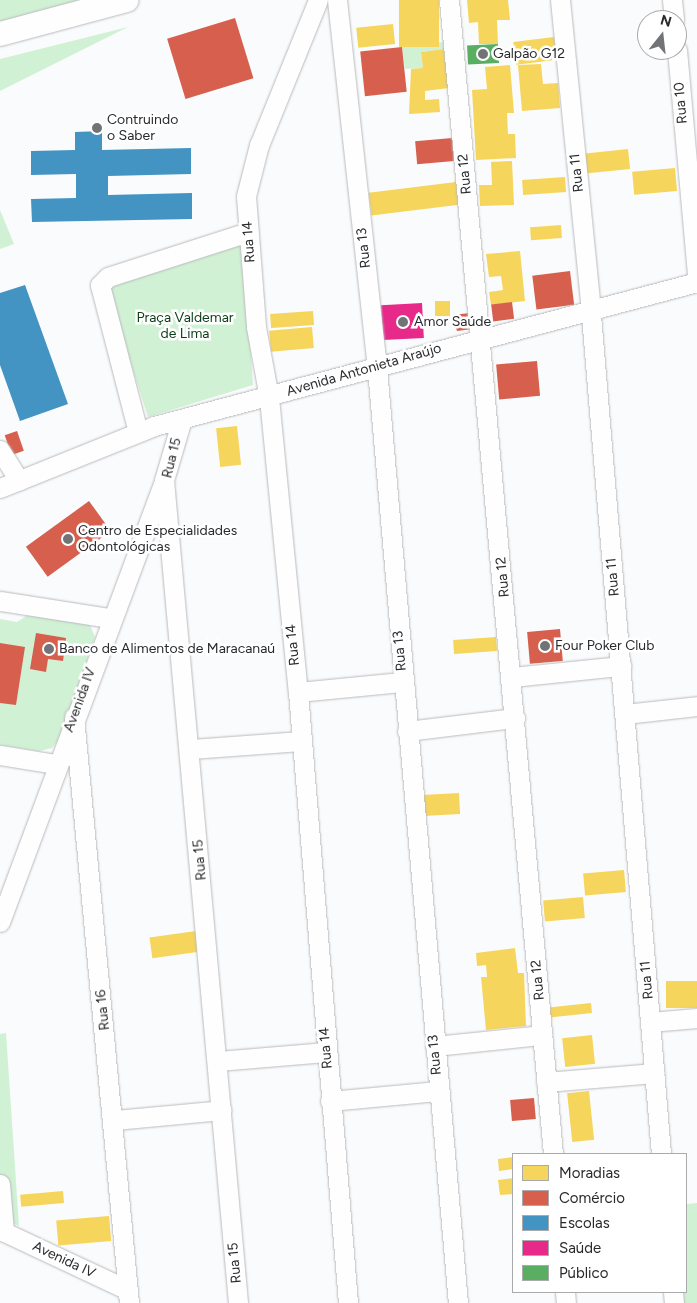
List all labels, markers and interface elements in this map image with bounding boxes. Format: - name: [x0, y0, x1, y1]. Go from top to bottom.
- north arrow: [637, 10, 687, 60]
- text: N: [658, 11, 674, 31]
- place label: Galpão G12: [493, 46, 565, 62]
- marker: Galpão G12: [477, 48, 489, 60]
- street label: Rua 10: [671, 81, 691, 125]
- place label: Contruindo o Saber: [107, 112, 178, 144]
- marker: Contruindo o Saber: [91, 122, 103, 134]
- street label: Rua 12: [455, 153, 475, 195]
- street label: Rua 11: [567, 153, 587, 193]
- street label: Rua 14: [239, 221, 259, 263]
- street label: Rua 13: [354, 227, 374, 269]
- park label: Praça Valdemar de Lima: [136, 310, 234, 342]
- place label: Amor Saúde: [414, 314, 491, 330]
- marker: Amor Saúde: [396, 315, 410, 329]
- street label: Avenida Antonieta Araújo: [285, 340, 443, 400]
- street label: Rua 15: [159, 436, 185, 480]
- place label: Centro de Especialidades Odontológicas: [78, 523, 237, 556]
- marker: Centro de Especialidades Odontológicas: [62, 533, 74, 545]
- street label: Rua 12: [493, 556, 513, 598]
- street label: Rua 11: [603, 557, 623, 597]
- street label: Rua 14: [282, 623, 304, 667]
- street label: Rua 13: [390, 630, 410, 672]
- place label: Four Poker Club: [555, 638, 654, 654]
- marker: Four Poker Club: [539, 640, 551, 652]
- place label: Banco de Alimentos de Maracanaú: [59, 641, 275, 657]
- marker: Banco de Alimentos de Maracanaú: [43, 643, 55, 655]
- street label: Avenida IV: [61, 665, 99, 735]
- street label: Rua 15: [190, 839, 210, 881]
- street label: Rua 12: [528, 959, 548, 1001]
- street label: Rua 11: [637, 960, 657, 1000]
- street label: Rua 16: [93, 989, 113, 1031]
- street label: Rua 14: [316, 1027, 336, 1069]
- street label: Rua 13: [425, 1034, 445, 1076]
- legend: [512, 1153, 687, 1293]
- text: Moradias: [559, 1164, 620, 1182]
- text: Comércio: [559, 1189, 625, 1207]
- text: Escolas: [559, 1214, 610, 1232]
- street label: Avenida IV: [30, 1238, 98, 1282]
- text: Saúde: [559, 1239, 601, 1257]
- street label: Rua 15: [225, 1242, 245, 1284]
- text: Público: [559, 1264, 608, 1282]

